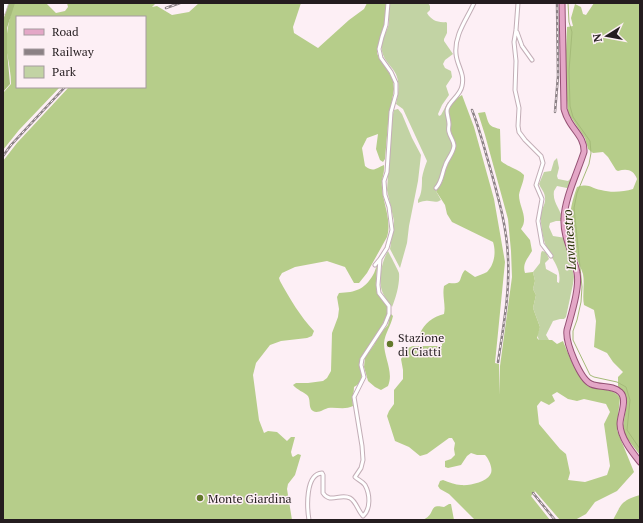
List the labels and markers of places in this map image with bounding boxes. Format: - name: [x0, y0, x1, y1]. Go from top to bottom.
- place label: Stazione di Ciatti: [398, 330, 444, 359]
- marker: Stazione di Ciatti: [385, 339, 395, 349]
- place label: Monte Giardina: [208, 491, 292, 506]
- marker: Monte Giardina: [195, 493, 205, 503]

